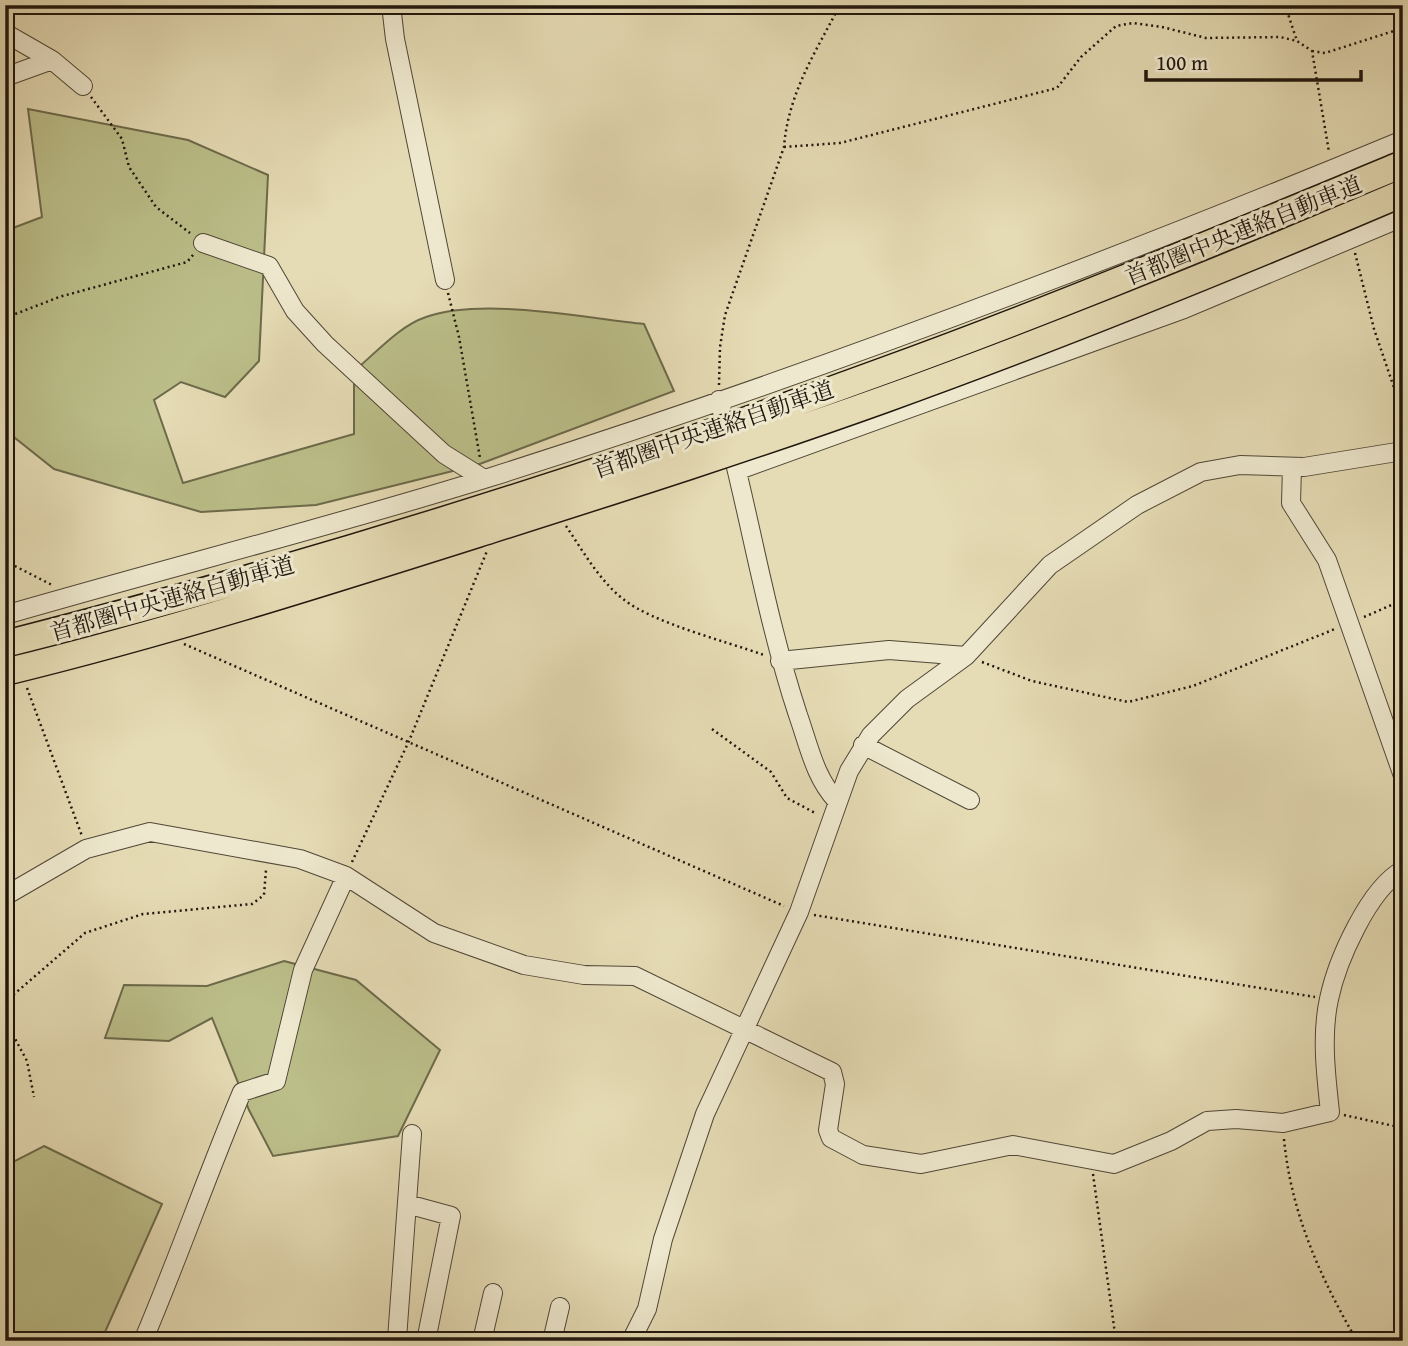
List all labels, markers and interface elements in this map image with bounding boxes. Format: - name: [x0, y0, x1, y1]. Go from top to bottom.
- scale bar: [1146, 38, 1361, 82]
- text: 100 m: [1156, 47, 1208, 78]
- street label: 首都圏中央連絡自動車道: [1120, 167, 1366, 293]
- street label: 首都圏中央連絡自動車道: [588, 372, 838, 486]
- street label: 首都圏中央連絡自動車道: [46, 547, 298, 649]

